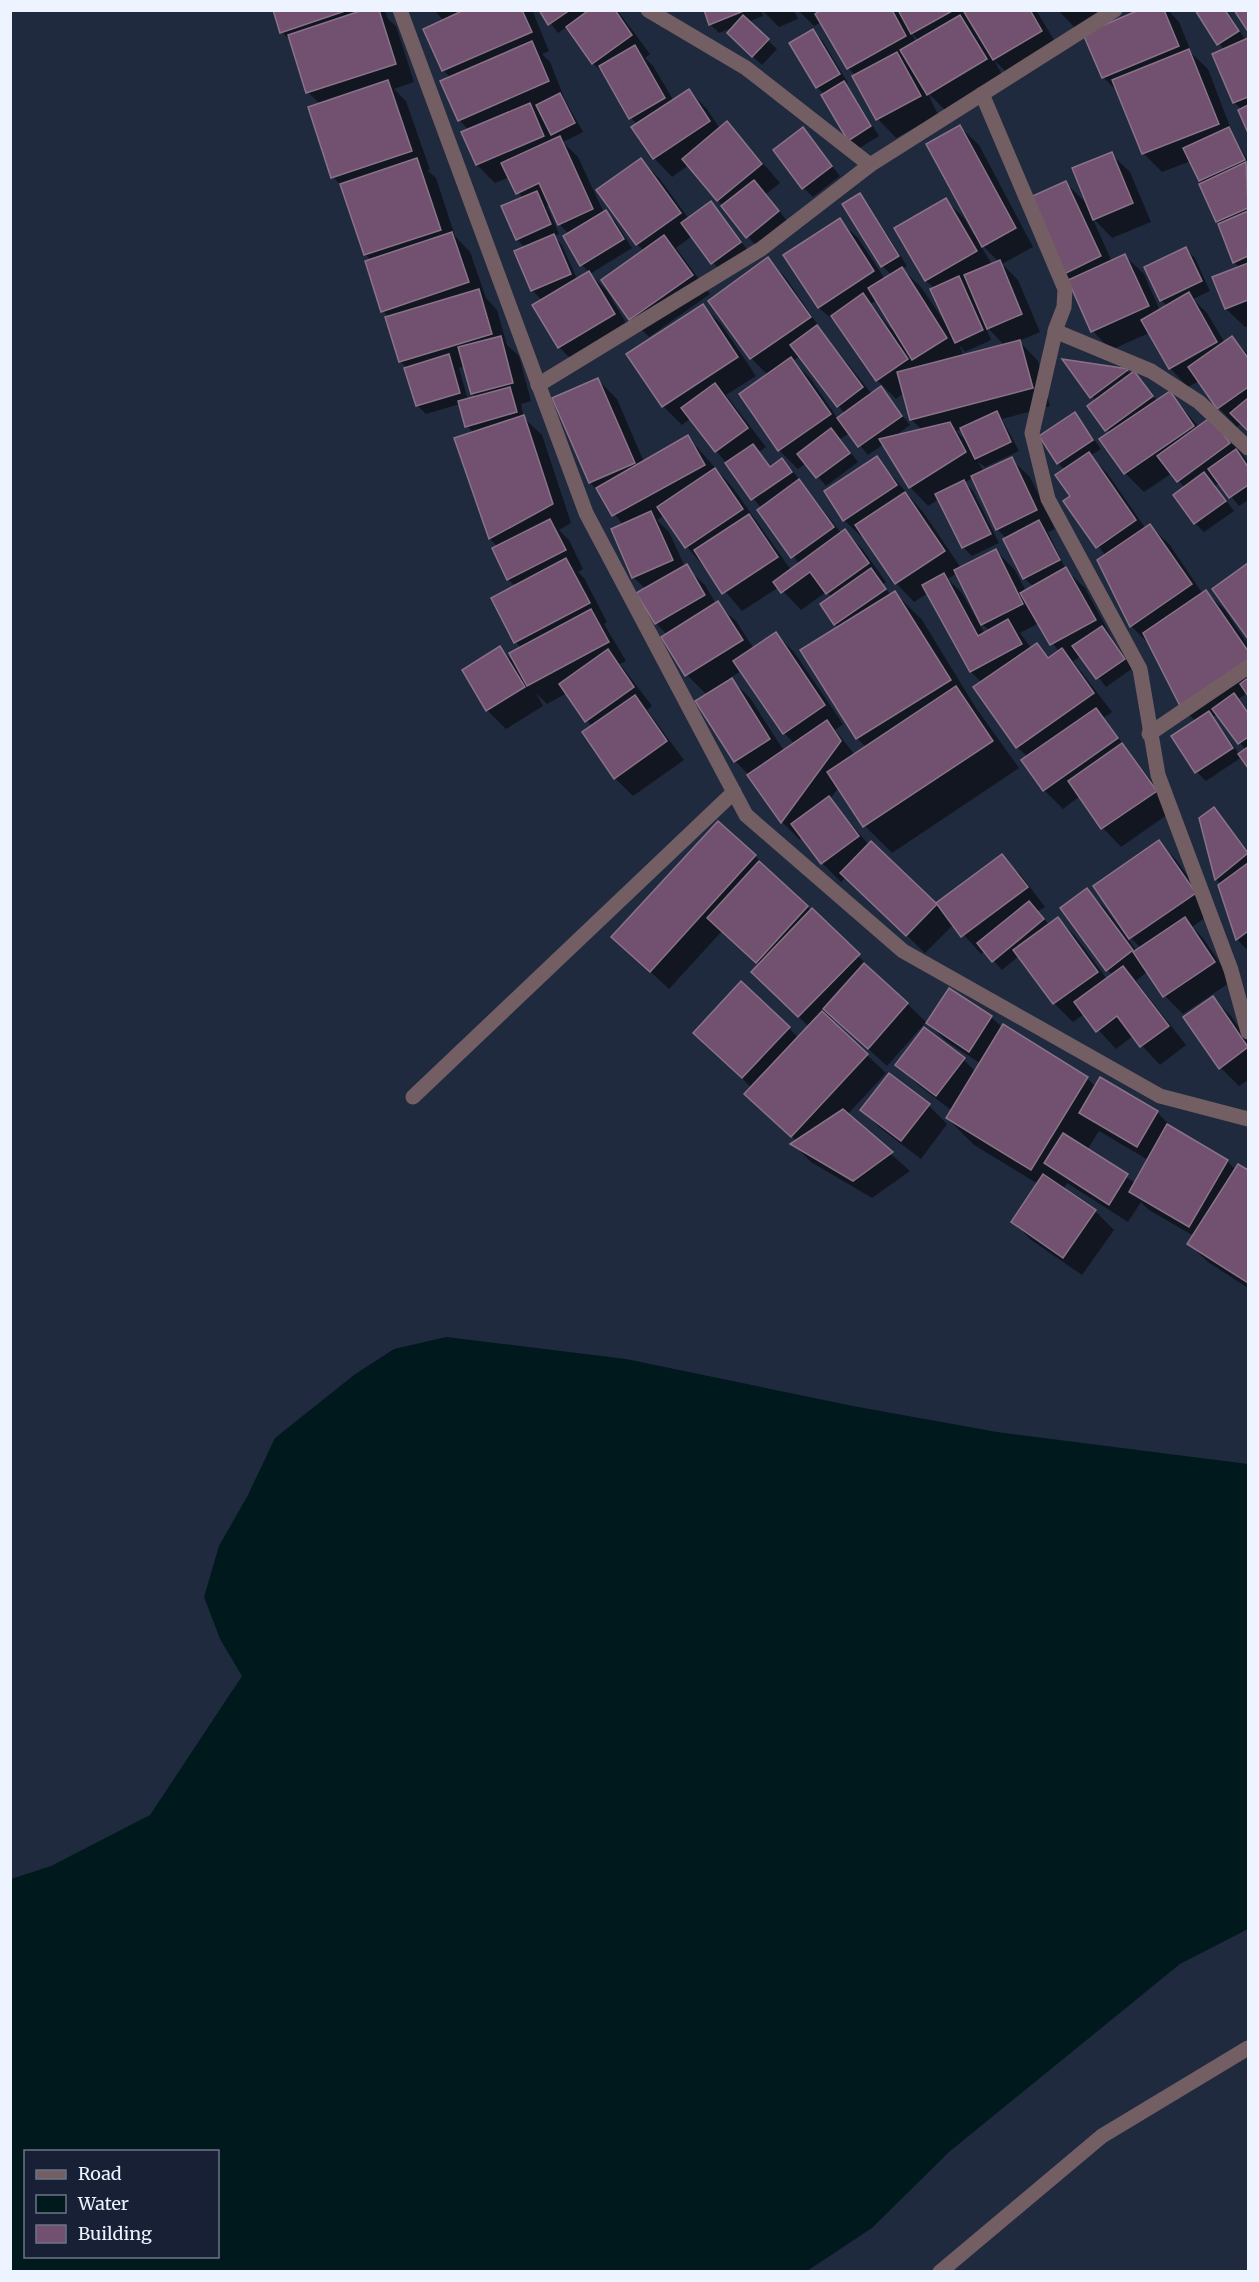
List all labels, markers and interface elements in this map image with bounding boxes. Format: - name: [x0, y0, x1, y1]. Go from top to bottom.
- legend: [24, 2150, 219, 2258]
- text: Road: [78, 2162, 122, 2185]
- text: Water: [77, 2192, 129, 2215]
- text: Building: [78, 2222, 152, 2245]

